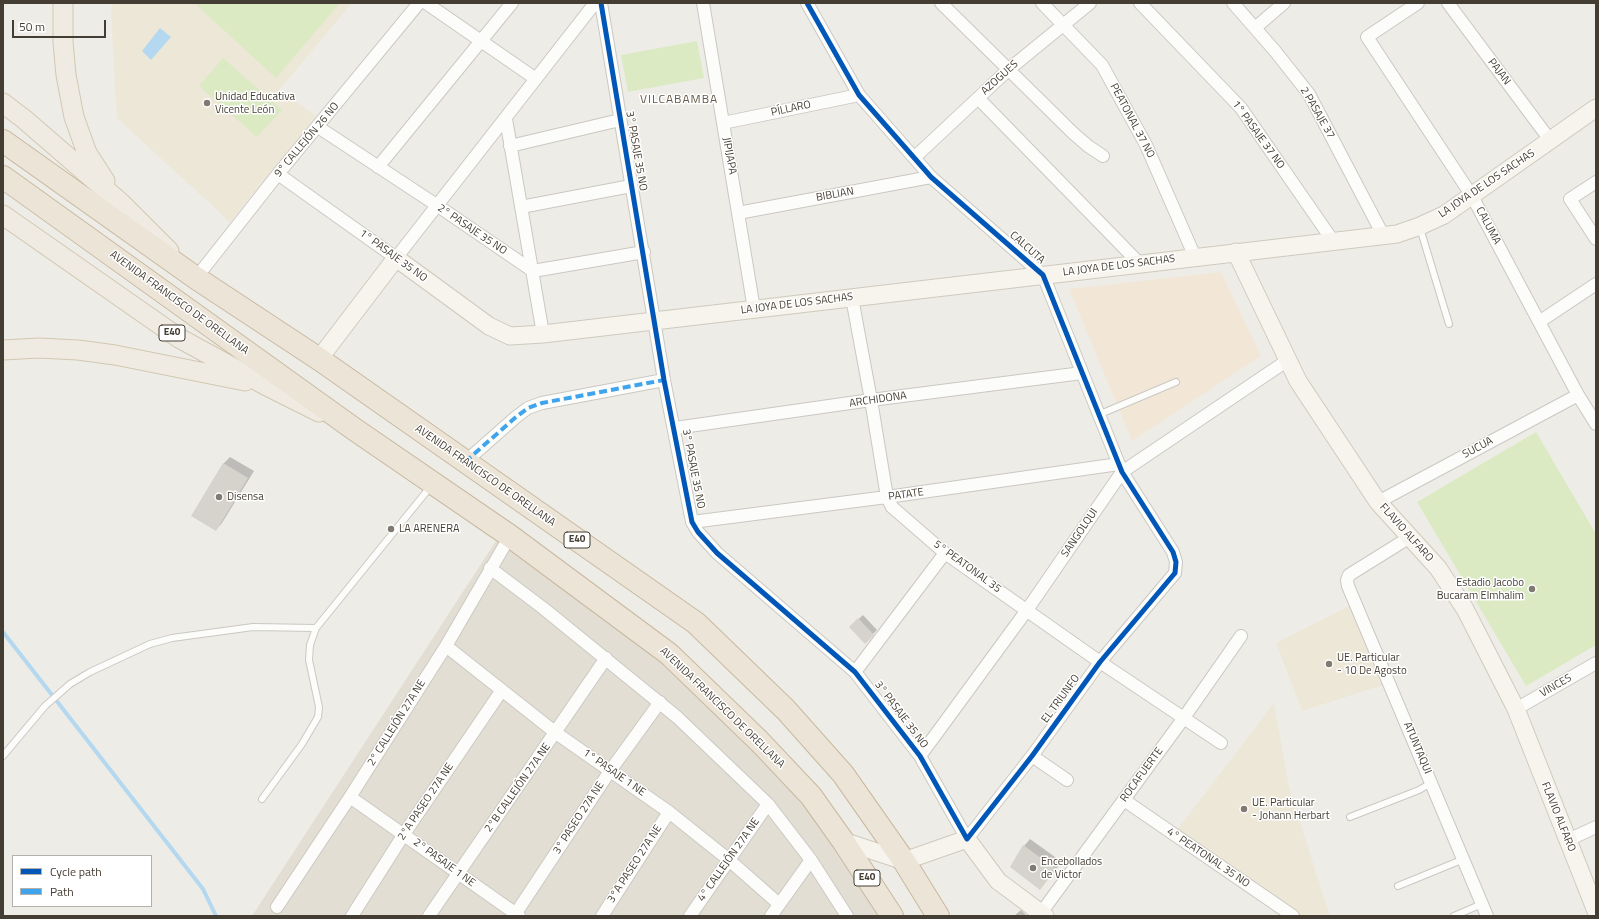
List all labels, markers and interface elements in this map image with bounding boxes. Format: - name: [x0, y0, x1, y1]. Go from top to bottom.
- scale bar: [14, 12, 108, 38]
- text: 50 m: [19, 17, 45, 36]
- street label: PAJAN: [1485, 56, 1513, 88]
- street label: AZOGUES: [979, 58, 1021, 98]
- street label: PEATONAL 37 NO: [1107, 81, 1157, 161]
- street label: 2 PASAJE 37: [1297, 85, 1337, 141]
- place label: Unidad Educativa Vicente León: [215, 90, 295, 116]
- district label: VILCABAMBA: [640, 93, 718, 107]
- marker: Unidad Educativa Vicente León: [202, 98, 212, 108]
- street label: PÍLLARO: [770, 98, 812, 120]
- street label: 1° PASAJE 37 NO: [1229, 98, 1287, 172]
- street label: 9° CALLEJÓN 26 NO: [272, 100, 342, 180]
- street label: 3° PASAJE 35 NO: [622, 110, 650, 192]
- street label: JIPIJAPA: [719, 136, 739, 176]
- street label: LA JOYA DE LOS SACHAS: [1436, 147, 1538, 221]
- street label: BIBLIAN: [815, 185, 855, 205]
- street label: 2° PASAJE 35 NO: [435, 202, 509, 258]
- street label: CALUMA: [1473, 205, 1503, 247]
- street label: 1° PASAJE 35 NO: [356, 227, 430, 285]
- street label: CALCUTA: [1007, 229, 1047, 267]
- street label: AVENIDA FRANCISCO DE ORELLANA: [107, 248, 251, 358]
- street label: LA JOYA DE LOS SACHAS: [1062, 253, 1176, 279]
- street label: LA JOYA DE LOS SACHAS: [740, 291, 854, 317]
- road number: E40: [159, 325, 185, 341]
- street label: ARCHIDONA: [848, 389, 908, 411]
- street label: AVENIDA FRANCISCO DE ORELLANA: [412, 422, 558, 530]
- street label: 3° PASAJE 35 NO: [679, 428, 707, 510]
- street label: SUCUA: [1461, 435, 1495, 461]
- street label: PATATE: [888, 486, 924, 504]
- place label: Disensa: [227, 490, 264, 504]
- marker: Disensa: [214, 492, 224, 502]
- street label: FLAVIO ALFARO: [1376, 501, 1436, 565]
- street label: SANGOLQUI: [1059, 506, 1101, 560]
- place label: LA ARENERA: [399, 522, 459, 536]
- marker: LA ARENERA: [386, 524, 396, 534]
- road number: E40: [564, 532, 590, 548]
- street label: 5° PEATONAL 35: [931, 538, 1003, 596]
- place label: Estadio Jacobo Bucaram Elmhalim: [1437, 576, 1524, 602]
- marker: Estadio Jacobo Bucaram Elmhalim: [1527, 584, 1537, 594]
- street label: AVENIDA FRANCISCO DE ORELLANA: [657, 645, 787, 771]
- place label: UE. Particular - 10 De Agosto: [1337, 651, 1407, 677]
- marker: UE. Particular - 10 De Agosto: [1324, 659, 1334, 669]
- street label: EL TRIUNFO: [1039, 672, 1083, 726]
- street label: VINCES: [1538, 672, 1574, 700]
- street label: 2° CALLEJÓN 27A NE: [365, 678, 429, 768]
- street label: 3° PASAJE 35 NO: [871, 679, 931, 751]
- street label: ATUNTAQUI: [1400, 720, 1434, 776]
- street label: 2°B CALLEJÓN 27A NE: [482, 741, 554, 835]
- street label: ROCAFUERTE: [1118, 745, 1166, 805]
- street label: 1° PASAJE 1 NE: [580, 747, 648, 799]
- street label: 2°A PASEO 27A NE: [395, 761, 457, 843]
- street label: 3° PASEO 27A NE: [551, 779, 607, 857]
- street label: FLAVIO ALFARO: [1538, 780, 1578, 854]
- place label: UE. Particular - Johann Herbart: [1252, 796, 1330, 822]
- marker: UE. Particular - Johann Herbart: [1239, 804, 1249, 814]
- street label: 4° CALLEJÓN 27A NE: [695, 816, 763, 904]
- street label: 3°A PASEO 27A NE: [605, 822, 665, 906]
- street label: 4° PEATONAL 35 NO: [1164, 825, 1252, 891]
- street label: 2° PASAJE 1 NE: [410, 836, 478, 890]
- legend: [12, 855, 152, 907]
- place label: Encebollados de Victor: [1041, 855, 1102, 881]
- text: Cycle path: [50, 862, 102, 881]
- marker: Encebollados de Victor: [1028, 863, 1038, 873]
- road number: E40: [854, 870, 880, 886]
- text: Path: [50, 882, 74, 901]

